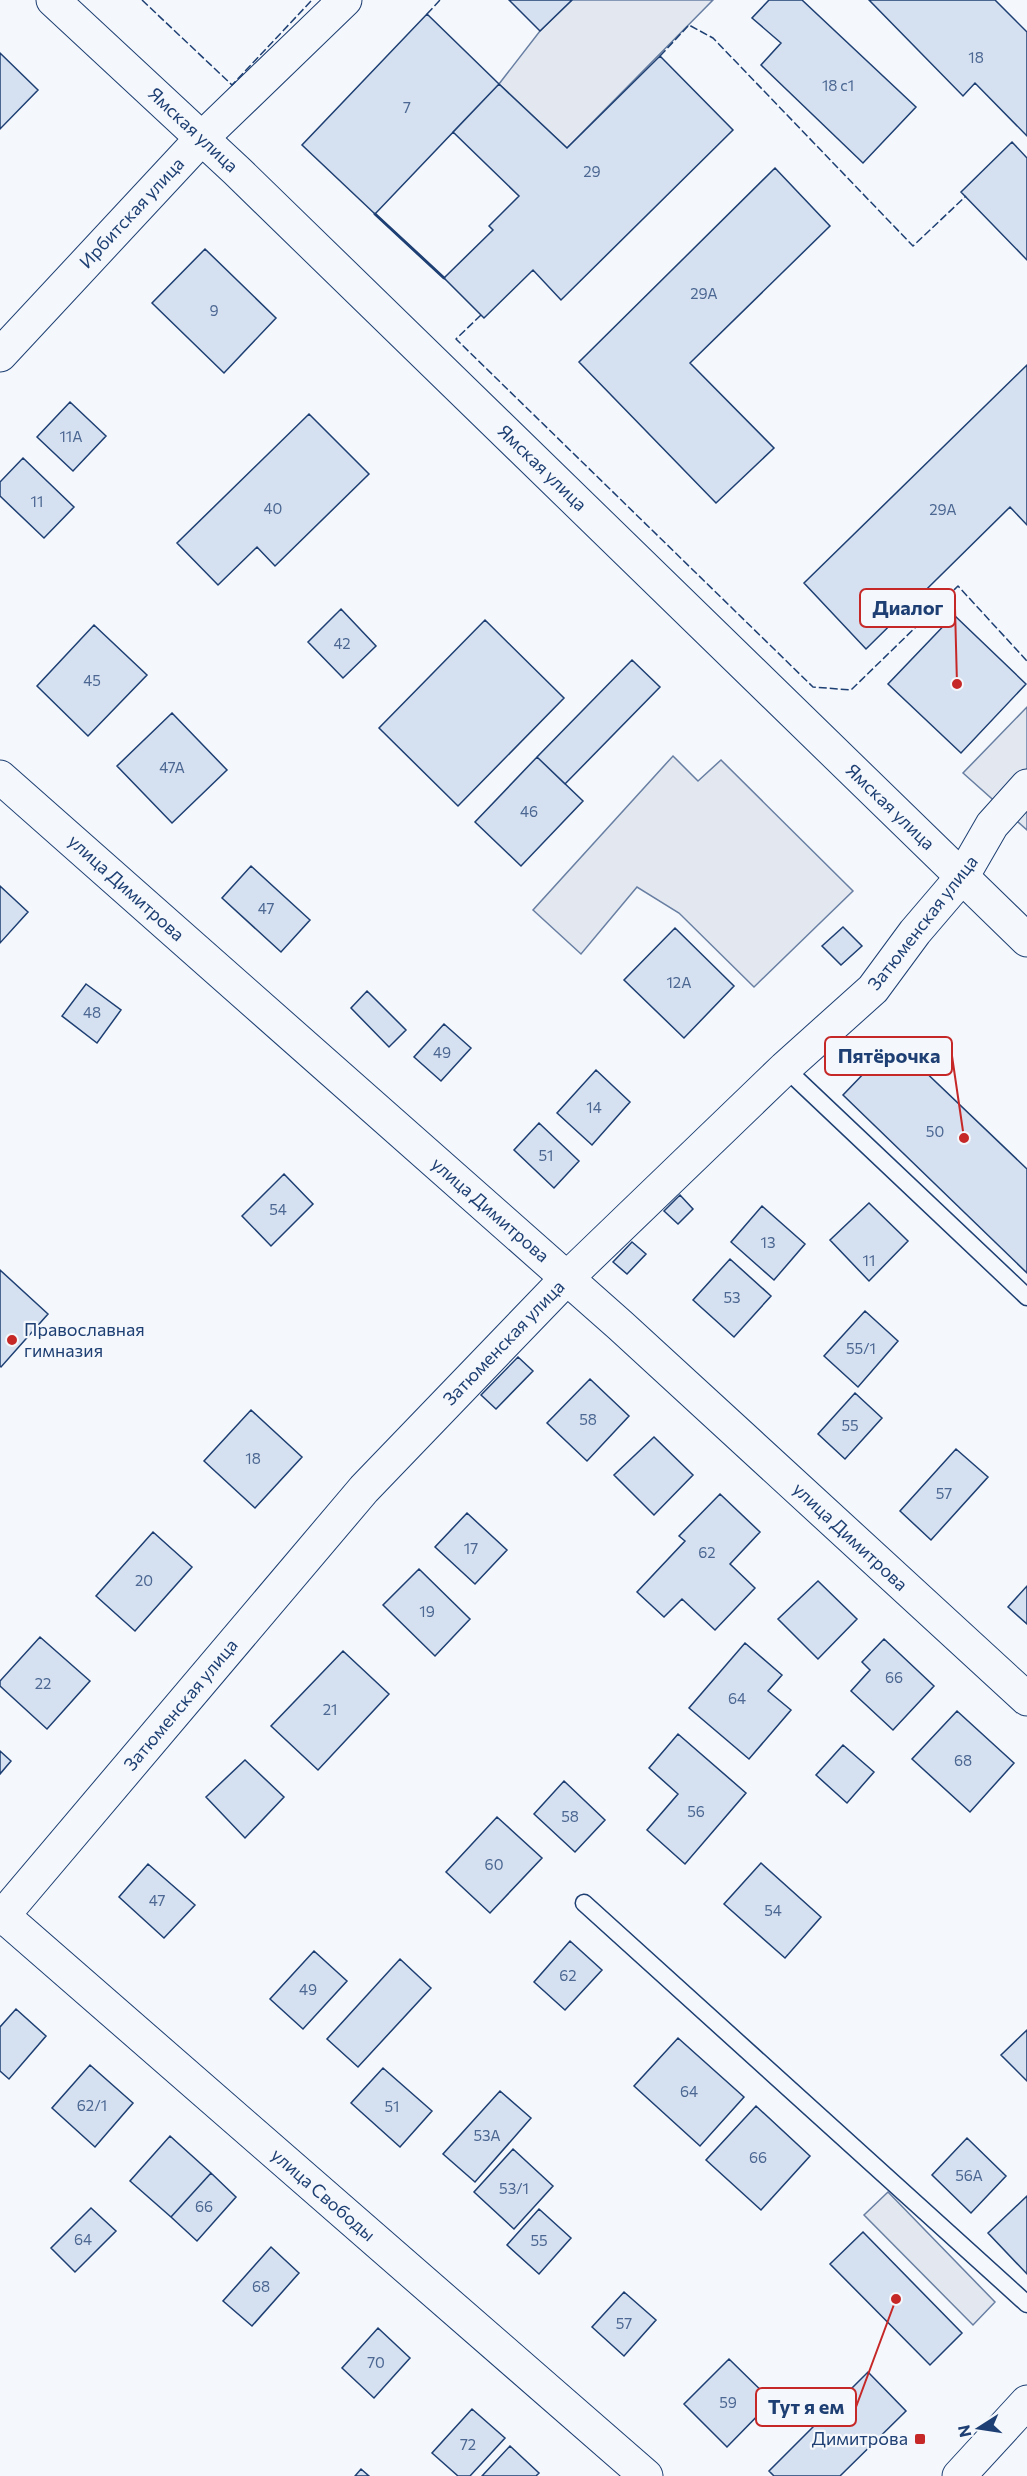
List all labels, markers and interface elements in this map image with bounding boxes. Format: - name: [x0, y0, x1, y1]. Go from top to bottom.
- house number: 18: [968, 48, 984, 66]
- house number: 18 c1: [822, 76, 854, 94]
- street label: Ямская улица: [144, 82, 243, 176]
- house number: 7: [403, 98, 411, 116]
- street label: Ирбитская улица: [74, 152, 188, 272]
- house number: 29: [583, 162, 601, 180]
- house number: 29А: [690, 284, 718, 302]
- house number: 9: [209, 301, 219, 319]
- street label: Ямская улица: [494, 419, 592, 515]
- house number: 11А: [59, 427, 83, 445]
- house number: 11: [31, 492, 43, 510]
- house number: 40: [264, 499, 282, 517]
- house number: 29А: [929, 500, 957, 518]
- callout: Диалог: [860, 589, 955, 627]
- text: Диалог: [873, 595, 944, 619]
- house number: 42: [333, 634, 351, 652]
- house number: 45: [83, 671, 101, 689]
- house number: 47А: [159, 758, 185, 776]
- street label: Ямская улица: [842, 758, 940, 854]
- house number: 46: [520, 802, 538, 820]
- street label: улица Димитрова: [64, 829, 189, 945]
- street label: Затюменская улица: [863, 850, 982, 994]
- house number: 47: [258, 899, 274, 917]
- house number: 12А: [666, 973, 692, 991]
- house number: 48: [83, 1003, 101, 1021]
- callout: Пятёрочка: [825, 1037, 952, 1075]
- house number: 49: [433, 1043, 451, 1061]
- text: Пятёрочка: [838, 1043, 940, 1067]
- house number: 14: [586, 1098, 602, 1116]
- house number: 50: [926, 1122, 944, 1140]
- house number: 51: [538, 1146, 554, 1164]
- street label: улица Димитрова: [427, 1152, 554, 1266]
- house number: 54: [269, 1200, 287, 1218]
- house number: 13: [761, 1233, 775, 1251]
- house number: 11: [863, 1251, 875, 1269]
- street label: Затюменская улица: [438, 1275, 569, 1409]
- house number: 53: [723, 1288, 741, 1306]
- place label: Православная гимназия: [24, 1318, 145, 1361]
- marker: Православная гимназия: [5, 1333, 19, 1347]
- house number: 55/1: [846, 1339, 876, 1357]
- house number: 58: [579, 1410, 597, 1428]
- house number: 55: [841, 1416, 859, 1434]
- house number: 18: [245, 1449, 261, 1467]
- street label: улица Димитрова: [789, 1477, 913, 1595]
- house number: 57: [936, 1484, 952, 1502]
- house number: 17: [464, 1539, 478, 1557]
- house number: 62: [698, 1543, 716, 1561]
- house number: 20: [135, 1571, 153, 1589]
- house number: 19: [419, 1602, 435, 1620]
- street label: Затюменская улица: [119, 1634, 242, 1775]
- house number: 66: [885, 1668, 903, 1686]
- house number: 22: [35, 1674, 51, 1692]
- house number: 64: [728, 1689, 746, 1707]
- house number: 21: [323, 1700, 337, 1718]
- house number: 68: [954, 1751, 972, 1769]
- house number: 56: [687, 1802, 705, 1820]
- house number: 58: [561, 1807, 579, 1825]
- house number: 60: [485, 1855, 503, 1873]
- house number: 47: [149, 1891, 165, 1909]
- house number: 54: [764, 1901, 782, 1919]
- house number: 62: [559, 1966, 577, 1984]
- house number: 49: [299, 1980, 317, 1998]
- house number: 64: [680, 2082, 698, 2100]
- house number: 62/1: [77, 2096, 107, 2114]
- house number: 51: [384, 2097, 400, 2115]
- house number: 53А: [473, 2126, 501, 2144]
- street label: улица Свободы: [267, 2143, 380, 2245]
- house number: 66: [749, 2148, 767, 2166]
- house number: 56А: [955, 2166, 983, 2184]
- house number: 53/1: [499, 2179, 529, 2197]
- house number: 66: [195, 2197, 213, 2215]
- house number: 64: [74, 2230, 92, 2248]
- house number: 55: [530, 2231, 548, 2249]
- house number: 68: [252, 2277, 270, 2295]
- house number: 57: [616, 2314, 632, 2332]
- house number: 70: [367, 2353, 385, 2371]
- callout: Тут я ем: [756, 2388, 856, 2426]
- house number: 59: [719, 2393, 737, 2411]
- text: Тут я ем: [768, 2394, 844, 2418]
- north arrow: [949, 2398, 1009, 2458]
- text: N: [953, 2423, 974, 2439]
- place label: Димитрова: [812, 2427, 908, 2449]
- marker: Димитрова: [913, 2432, 927, 2446]
- house number: 72: [460, 2435, 476, 2453]

